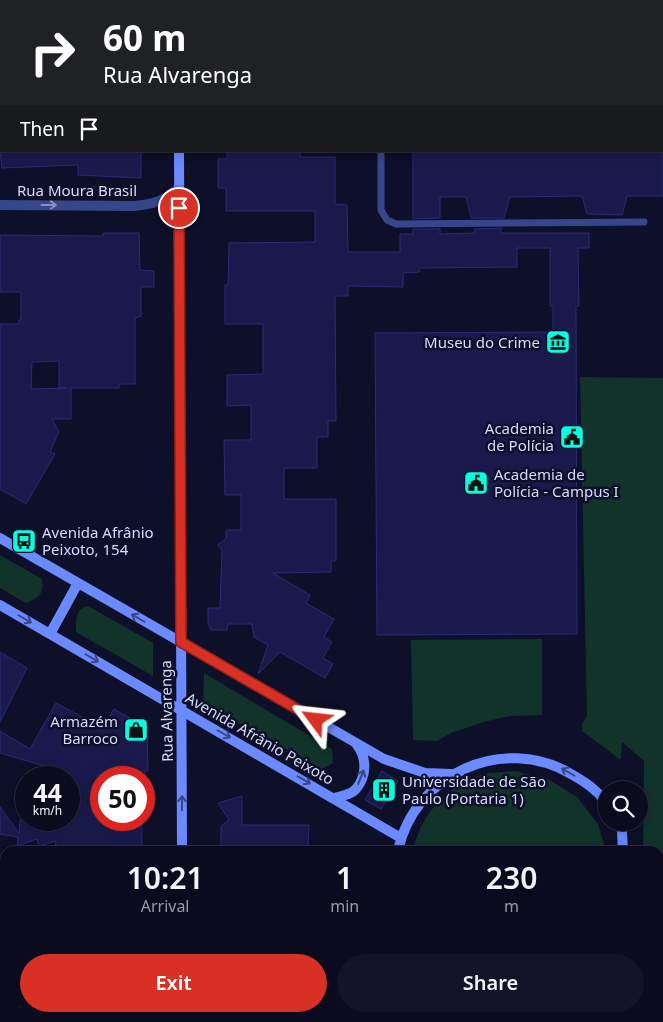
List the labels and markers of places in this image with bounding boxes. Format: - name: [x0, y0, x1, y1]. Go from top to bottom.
- pin: [158, 187, 200, 229]
- museum icon: Museu do Crime: [545, 329, 571, 355]
- place label: Museu do Crime: [424, 332, 540, 352]
- place label: Academia de Polícia: [485, 418, 554, 455]
- public building icon: Academia de Polícia: [559, 424, 585, 450]
- place label: Academia de Polícia - Campus I: [494, 464, 619, 501]
- public building icon: Academia de Polícia - Campus I: [463, 470, 489, 496]
- place label: Avenida Afrânio Peixoto, 154: [42, 522, 154, 559]
- bus stop icon: Avenida Afrânio Peixoto, 154: [11, 528, 37, 554]
- place label: Armazém Barroco: [50, 711, 118, 748]
- shop icon: Armazém Barroco: [123, 717, 149, 743]
- place label: Universidade de São Paulo (Portaria 1): [402, 771, 546, 808]
- building icon: Universidade de São Paulo (Portaria 1): [371, 777, 397, 803]

